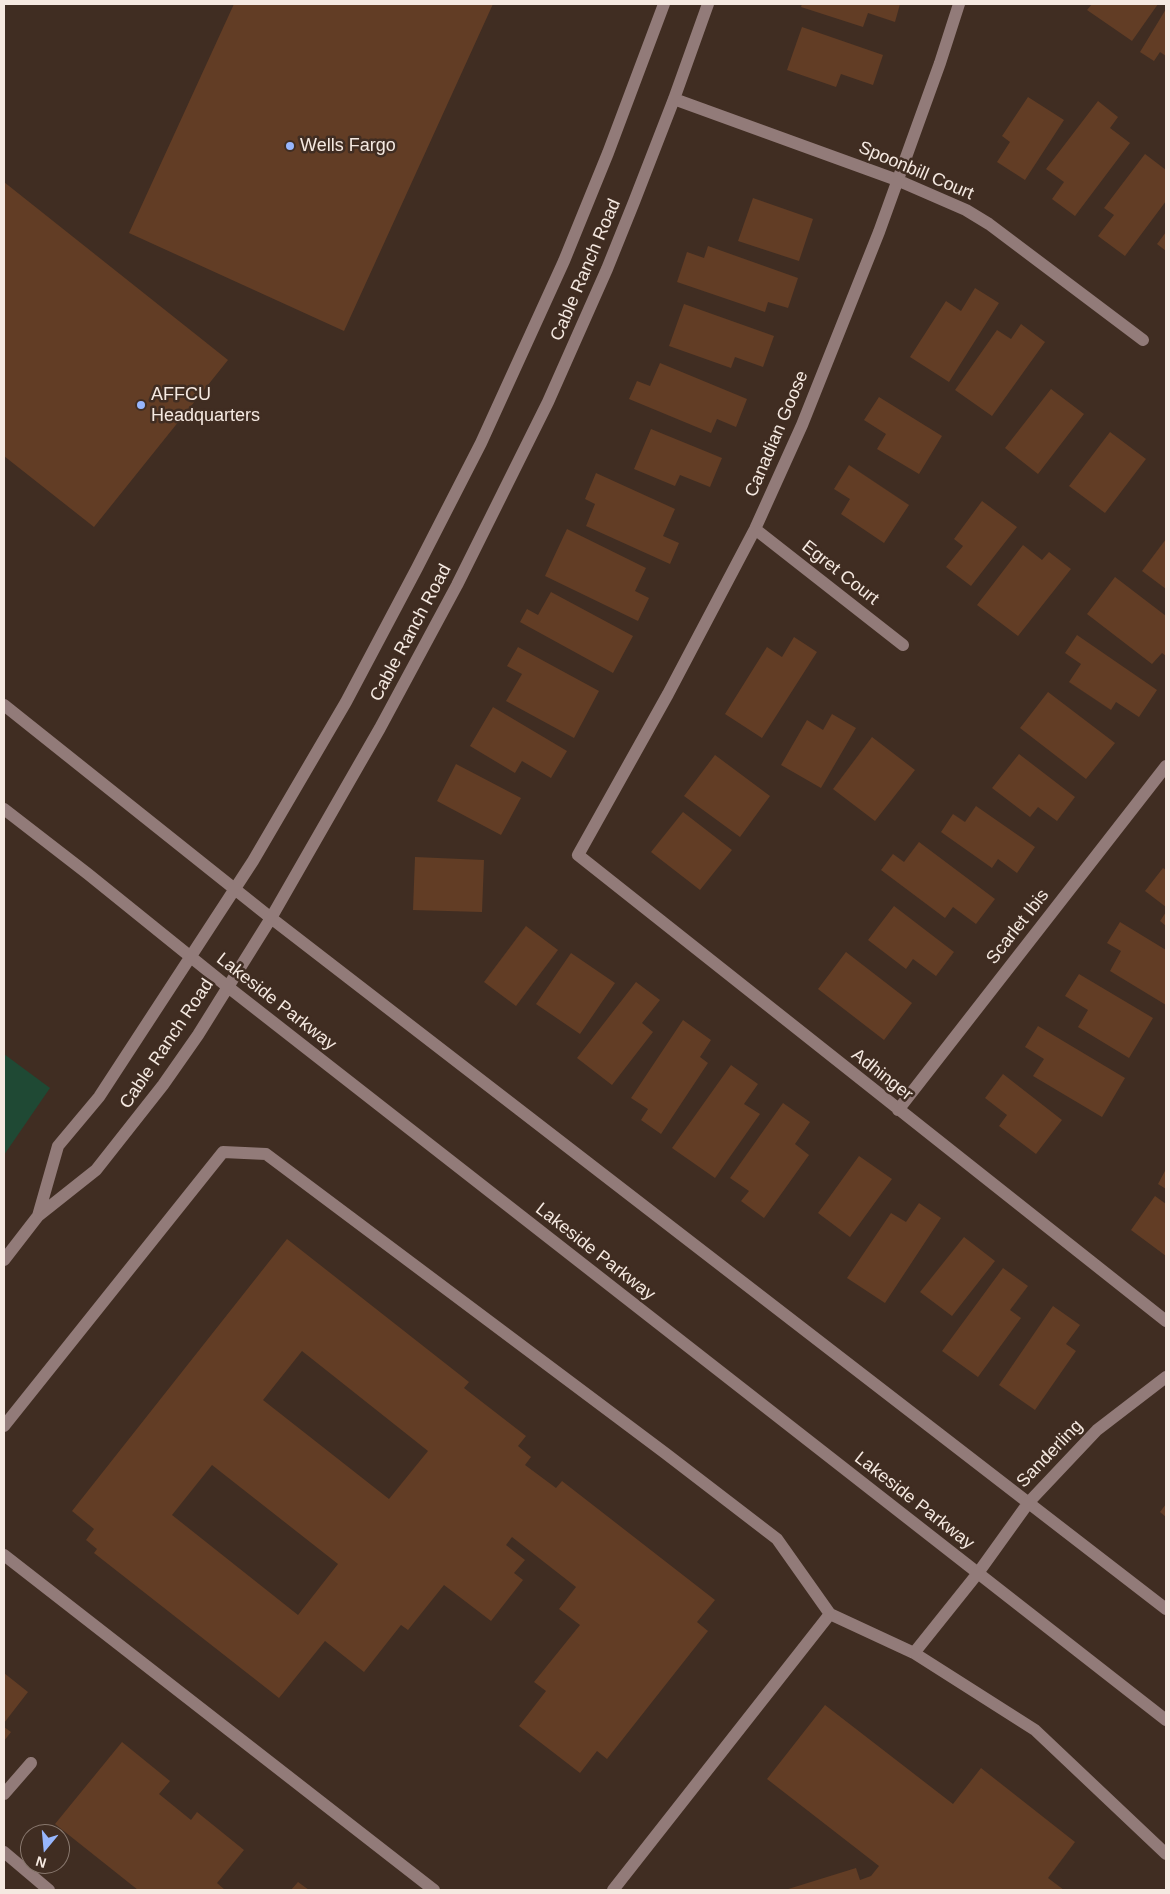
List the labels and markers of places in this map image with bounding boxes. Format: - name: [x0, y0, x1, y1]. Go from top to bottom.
- place label: Wells Fargo: [300, 135, 396, 157]
- marker: Wells Fargo: [284, 140, 296, 152]
- place label: AFFCU Headquarters: [151, 384, 260, 426]
- marker: AFFCU Headquarters: [135, 399, 147, 411]

